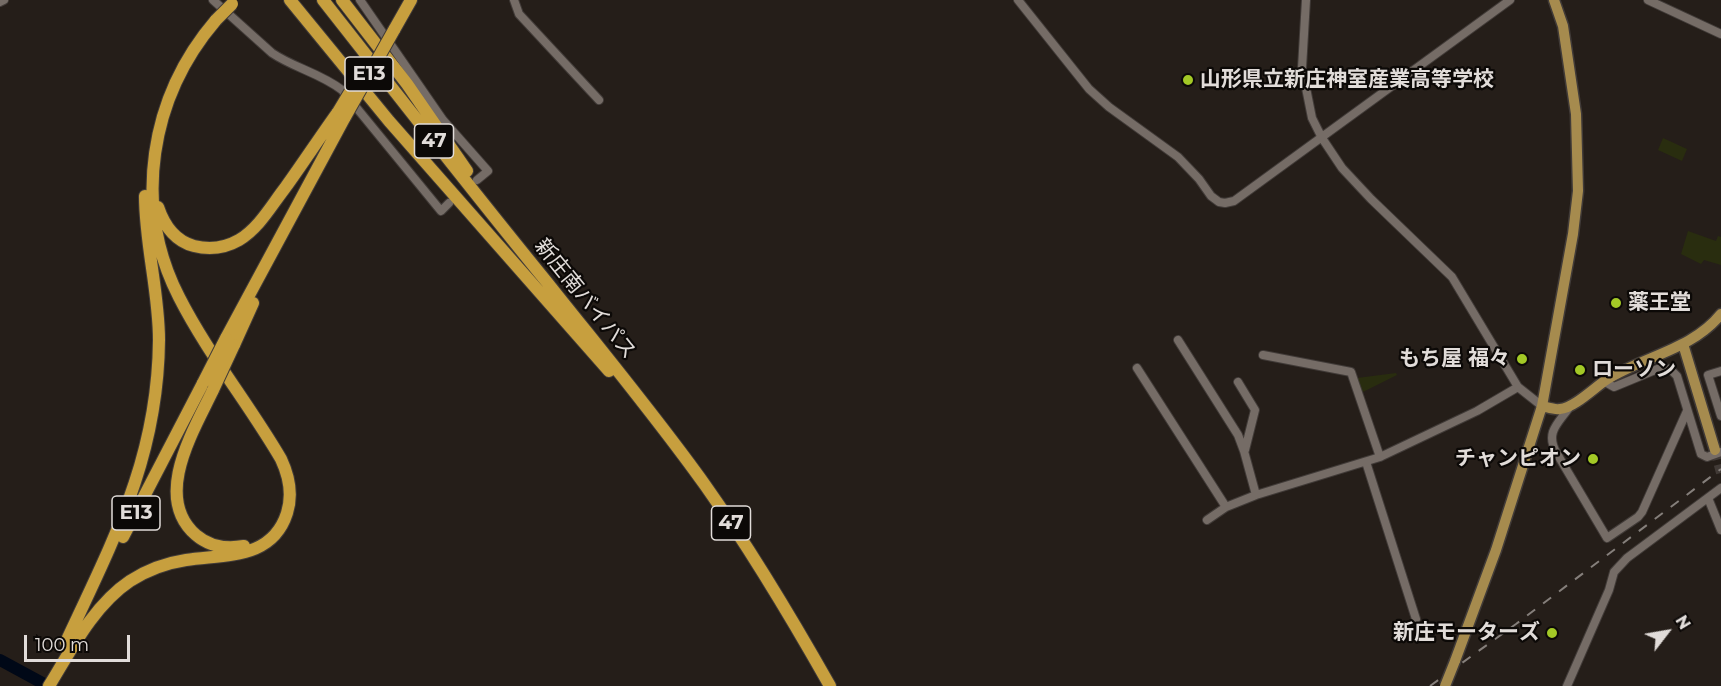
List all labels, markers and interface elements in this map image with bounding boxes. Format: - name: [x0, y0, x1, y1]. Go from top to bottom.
- road number: E13: [345, 57, 393, 91]
- place label: 山形県立新庄神室産業高等学校: [1200, 67, 1494, 93]
- marker: 山形県立新庄神室産業高等学校: [1181, 73, 1195, 87]
- road number: 47: [414, 124, 454, 158]
- street label: 新庄南バイパス: [529, 234, 641, 364]
- place label: 薬王堂: [1628, 290, 1691, 316]
- marker: 薬王堂: [1609, 296, 1623, 310]
- place label: もち屋 福々: [1399, 346, 1510, 372]
- marker: もち屋 福々: [1515, 352, 1529, 366]
- place label: ローソン: [1592, 357, 1676, 383]
- marker: ローソン: [1573, 363, 1587, 377]
- place label: チャンピオン: [1455, 446, 1581, 472]
- marker: チャンピオン: [1586, 452, 1600, 466]
- road number: E13: [112, 496, 160, 530]
- road number: 47: [712, 506, 750, 540]
- north arrow: [1637, 602, 1697, 662]
- text: N: [1671, 612, 1694, 633]
- place label: 新庄モーターズ: [1393, 620, 1540, 646]
- scale bar: [27, 623, 134, 661]
- marker: 新庄モーターズ: [1545, 626, 1559, 640]
- text: 100 m: [35, 634, 89, 656]

